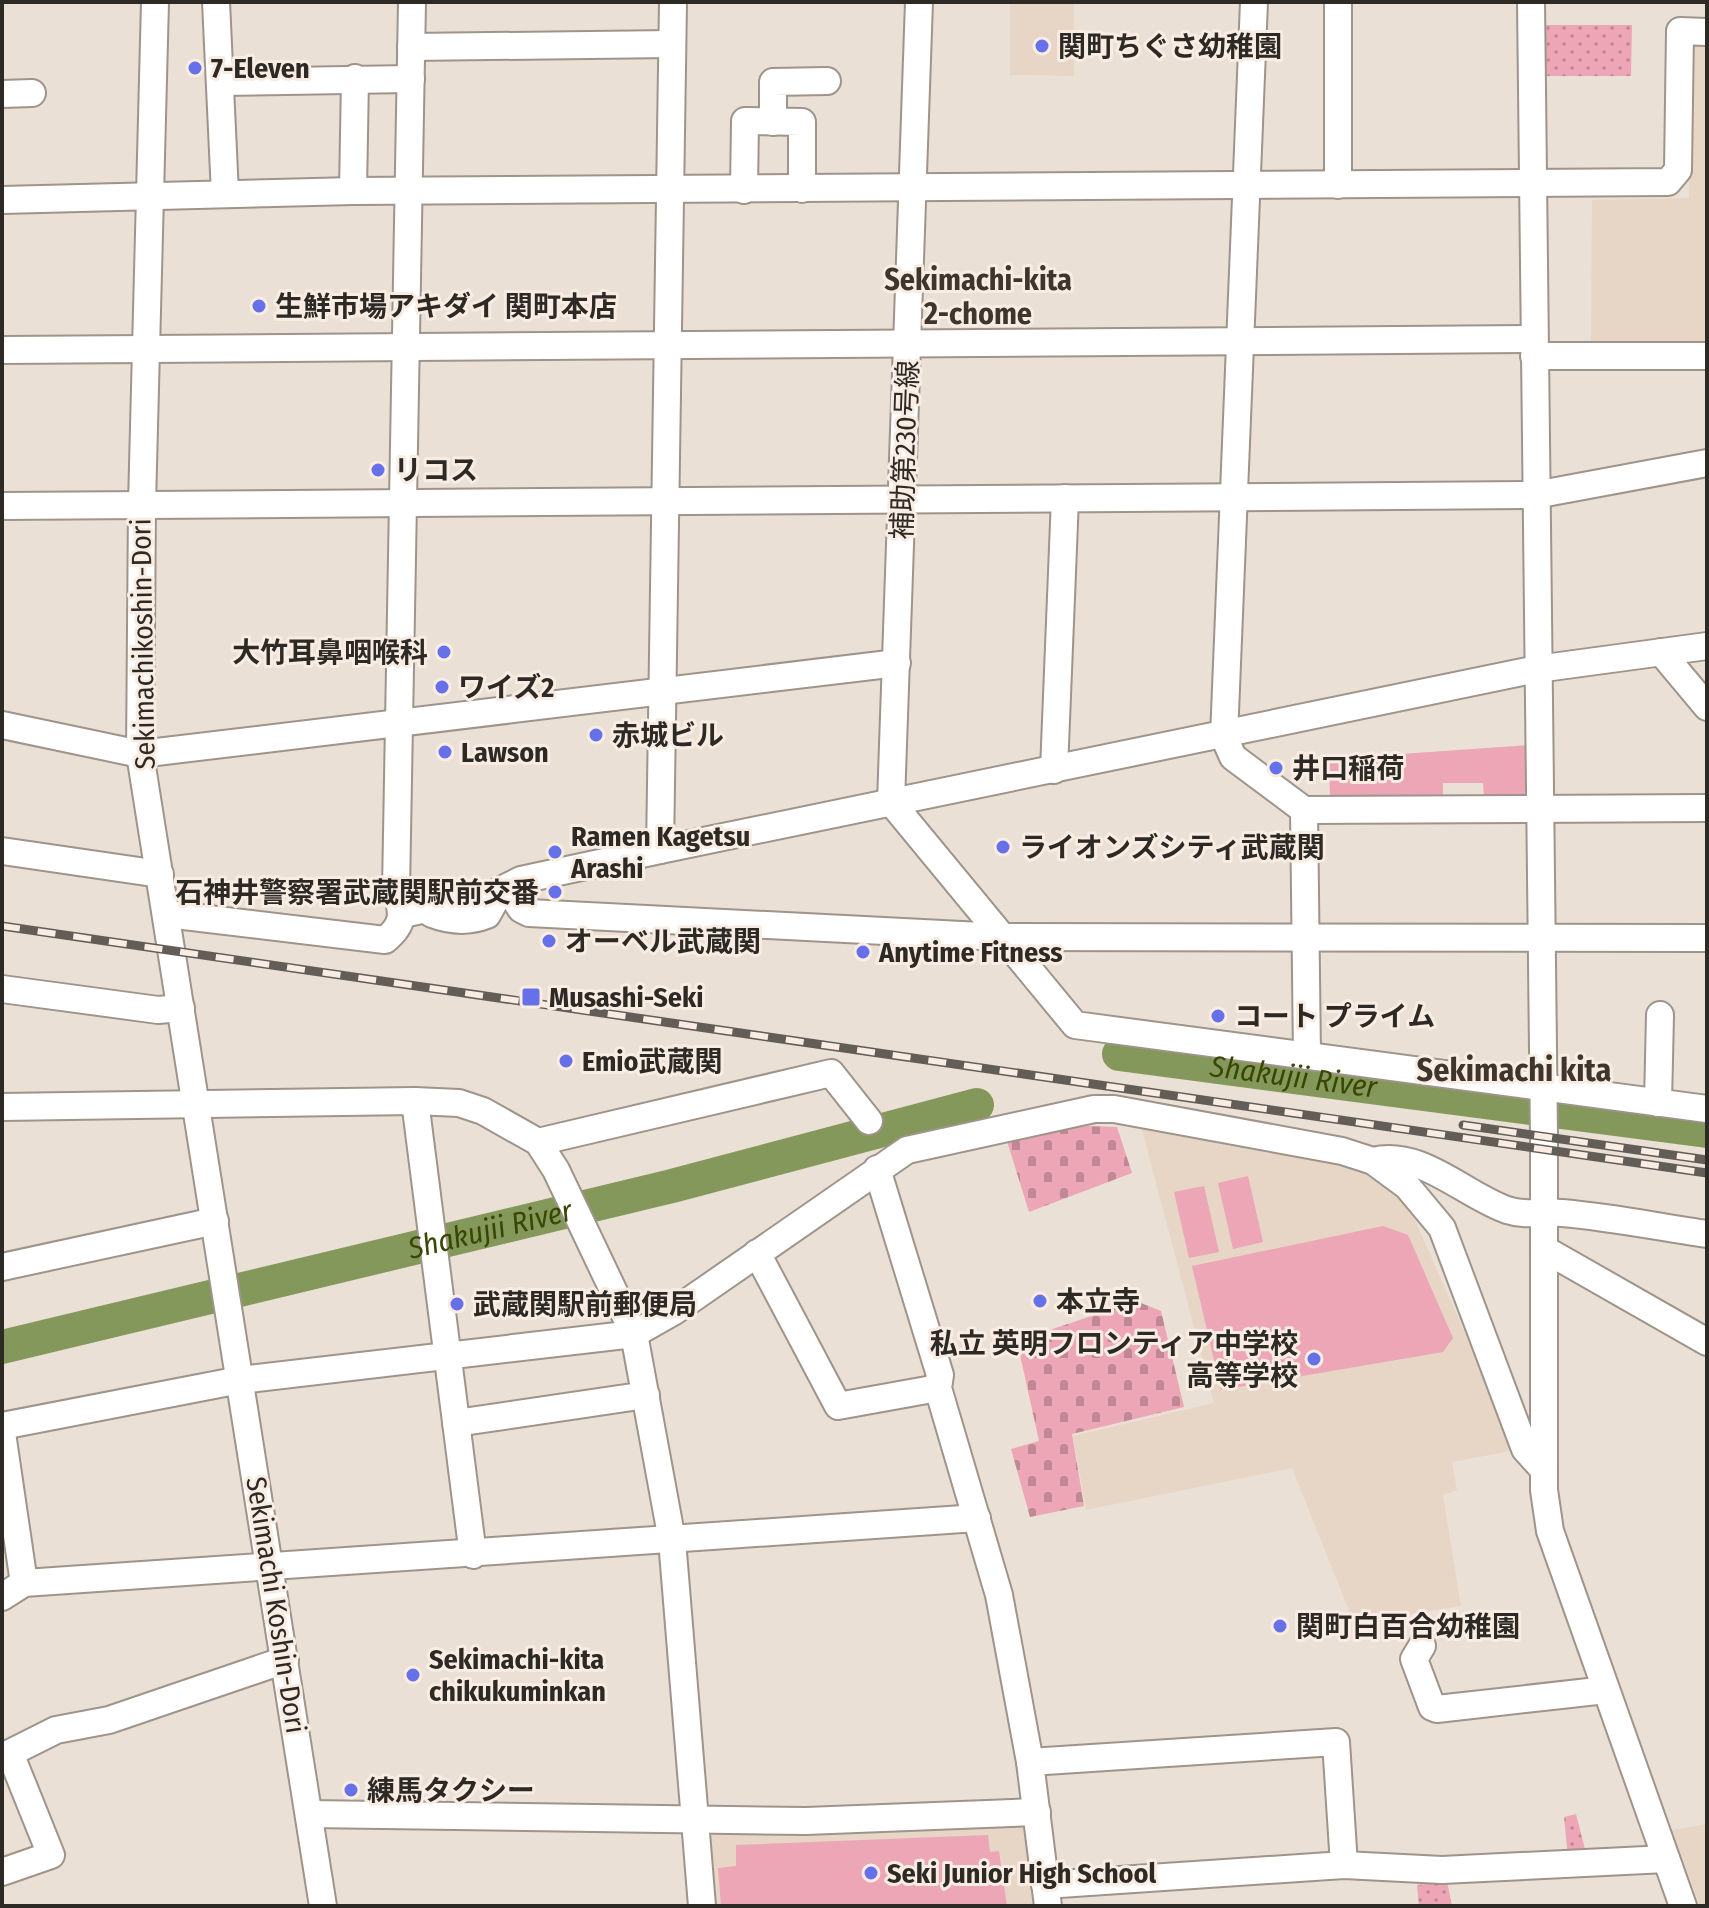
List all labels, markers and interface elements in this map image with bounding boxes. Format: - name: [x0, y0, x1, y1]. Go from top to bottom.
- place label: 関町ちぐさ幼稚園: [1058, 30, 1282, 63]
- marker: 関町ちぐさ幼稚園: [1033, 37, 1051, 55]
- place label: 7-Eleven: [211, 52, 310, 85]
- marker: 7-Eleven: [186, 59, 204, 77]
- district label: Sekimachi-kita 2-chome: [884, 262, 1072, 332]
- place label: 生鮮市場アキダイ 関町本店: [275, 290, 617, 323]
- marker: 生鮮市場アキダイ 関町本店: [250, 297, 268, 315]
- street label: 補助第230号線: [885, 360, 925, 540]
- place label: リコス: [394, 454, 478, 487]
- marker: リコス: [369, 461, 387, 479]
- street label: Sekimachikoshin-Dori: [124, 518, 162, 770]
- place label: 大竹耳鼻咽喉科: [232, 636, 428, 669]
- marker: 大竹耳鼻咽喉科: [435, 643, 453, 661]
- place label: ワイズ2: [458, 671, 554, 704]
- marker: ワイズ2: [433, 678, 451, 696]
- place label: 赤城ビル: [612, 719, 724, 752]
- marker: 赤城ビル: [587, 726, 605, 744]
- place label: Lawson: [461, 736, 549, 769]
- marker: Lawson: [436, 743, 454, 761]
- place label: 井口稲荷: [1292, 752, 1404, 785]
- marker: 井口稲荷: [1267, 759, 1285, 777]
- place label: Ramen Kagetsu Arashi: [570, 820, 750, 885]
- place label: ライオンズシティ武蔵関: [1019, 831, 1325, 864]
- marker: ライオンズシティ武蔵関: [994, 838, 1012, 856]
- marker: Ramen Kagetsu Arashi: [546, 843, 564, 861]
- place label: 石神井警察署武蔵関駅前交番: [175, 876, 539, 909]
- marker: 石神井警察署武蔵関駅前交番: [546, 883, 564, 901]
- place label: オーベル武蔵関: [565, 925, 761, 958]
- marker: オーベル武蔵関: [540, 932, 558, 950]
- place label: Anytime Fitness: [878, 936, 1063, 969]
- marker: Anytime Fitness: [854, 943, 872, 961]
- place label: Musashi-Seki: [549, 981, 703, 1014]
- marker: Musashi-Seki: [520, 986, 542, 1008]
- place label: コート プライム: [1234, 1000, 1435, 1033]
- marker: コート プライム: [1209, 1007, 1227, 1025]
- place label: Emio武蔵関: [582, 1045, 723, 1078]
- water label: Shakujii River: [1207, 1048, 1381, 1106]
- district label: Sekimachi kita: [1417, 1051, 1611, 1089]
- marker: Emio武蔵関: [557, 1052, 575, 1070]
- water label: Shakujii River: [403, 1192, 577, 1267]
- place label: 本立寺: [1056, 1285, 1140, 1318]
- place label: 武蔵関駅前郵便局: [473, 1288, 697, 1321]
- marker: 本立寺: [1031, 1292, 1049, 1310]
- marker: 武蔵関駅前郵便局: [448, 1295, 466, 1313]
- place label: 私立 英明フロンティア中学校 高等学校: [930, 1327, 1298, 1392]
- marker: 私立 英明フロンティア中学校 高等学校: [1305, 1350, 1323, 1368]
- street label: Sekimachi Koshin-Dori: [239, 1474, 313, 1736]
- place label: 関町白百合幼稚園: [1296, 1610, 1520, 1643]
- marker: 関町白百合幼稚園: [1271, 1617, 1289, 1635]
- place label: Sekimachi-kita chikukuminkan: [429, 1643, 606, 1708]
- marker: Sekimachi-kita chikukuminkan: [404, 1666, 422, 1684]
- place label: 練馬タクシー: [367, 1774, 535, 1807]
- marker: 練馬タクシー: [342, 1781, 360, 1799]
- place label: Seki Junior High School: [887, 1857, 1156, 1890]
- marker: Seki Junior High School: [862, 1864, 880, 1882]

